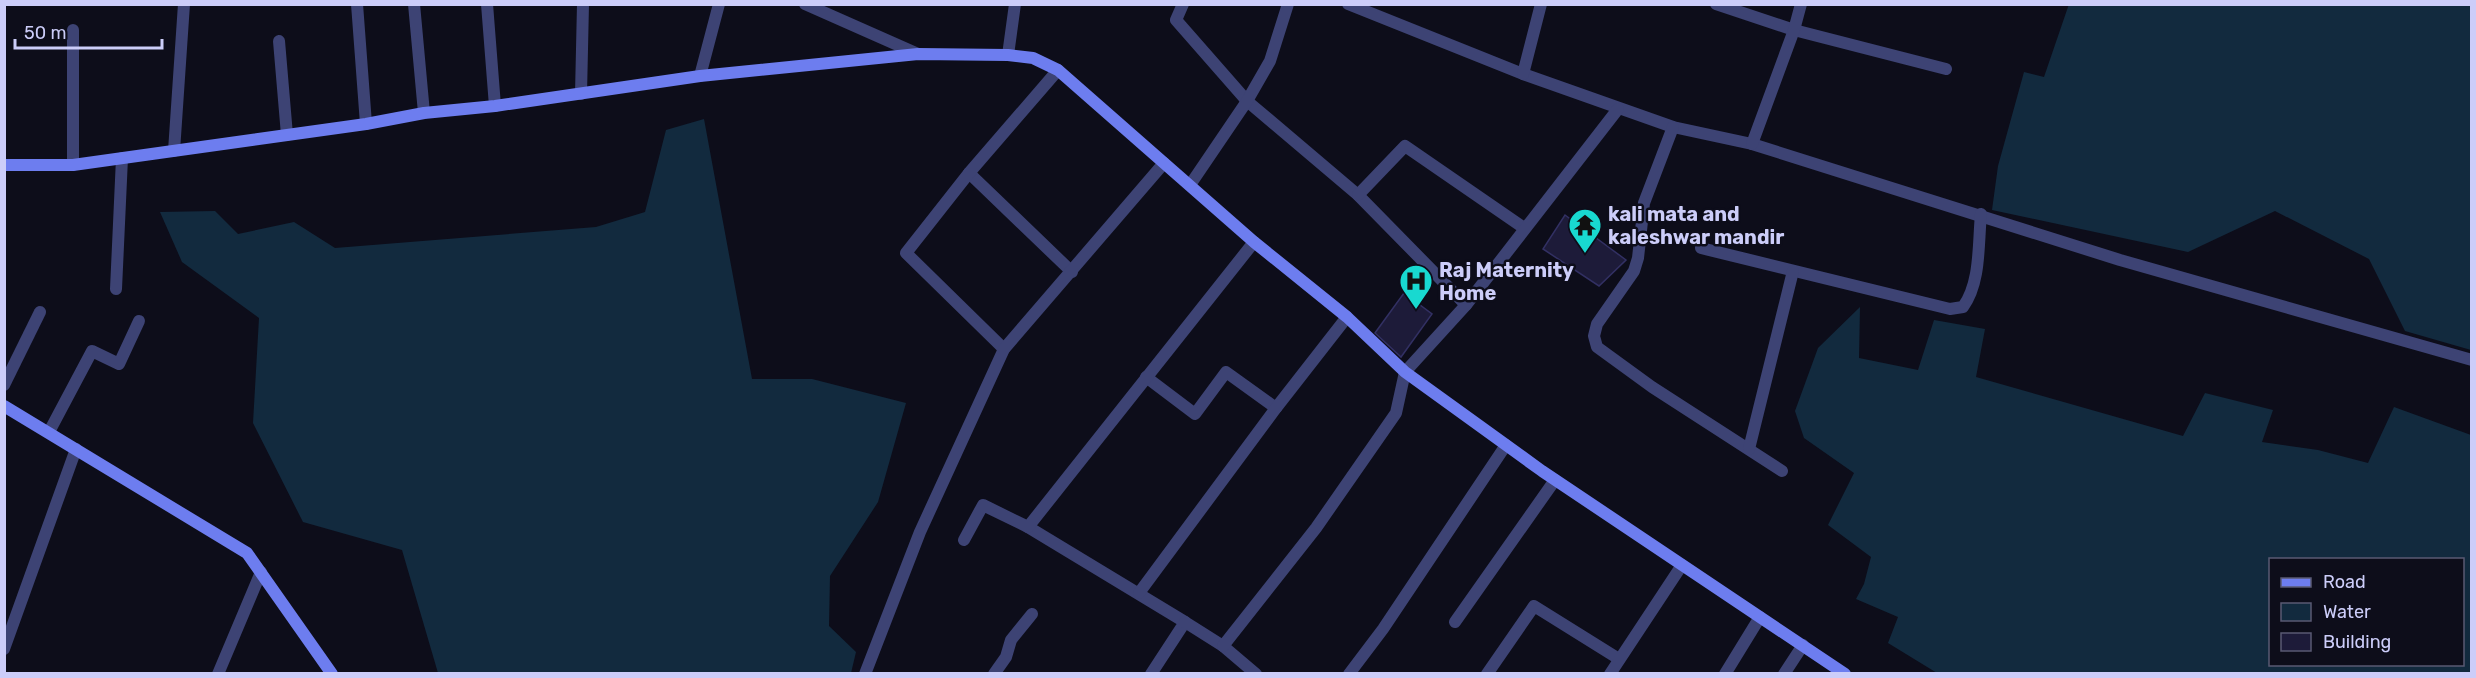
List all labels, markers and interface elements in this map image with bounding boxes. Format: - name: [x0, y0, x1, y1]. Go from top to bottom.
- scale bar: [15, 12, 162, 50]
- text: 50 m: [24, 22, 67, 44]
- place label: kali mata and kaleshwar mandir: [1608, 202, 1784, 249]
- temple icon: kali mata and kaleshwar mandir: [1567, 207, 1603, 254]
- place label: Raj Maternity Home: [1439, 258, 1574, 305]
- hospital icon: Raj Maternity Home: [1398, 263, 1434, 310]
- legend: [2269, 558, 2464, 666]
- text: Road: [2323, 571, 2366, 593]
- text: Water: [2323, 601, 2371, 623]
- text: Building: [2323, 631, 2391, 653]

